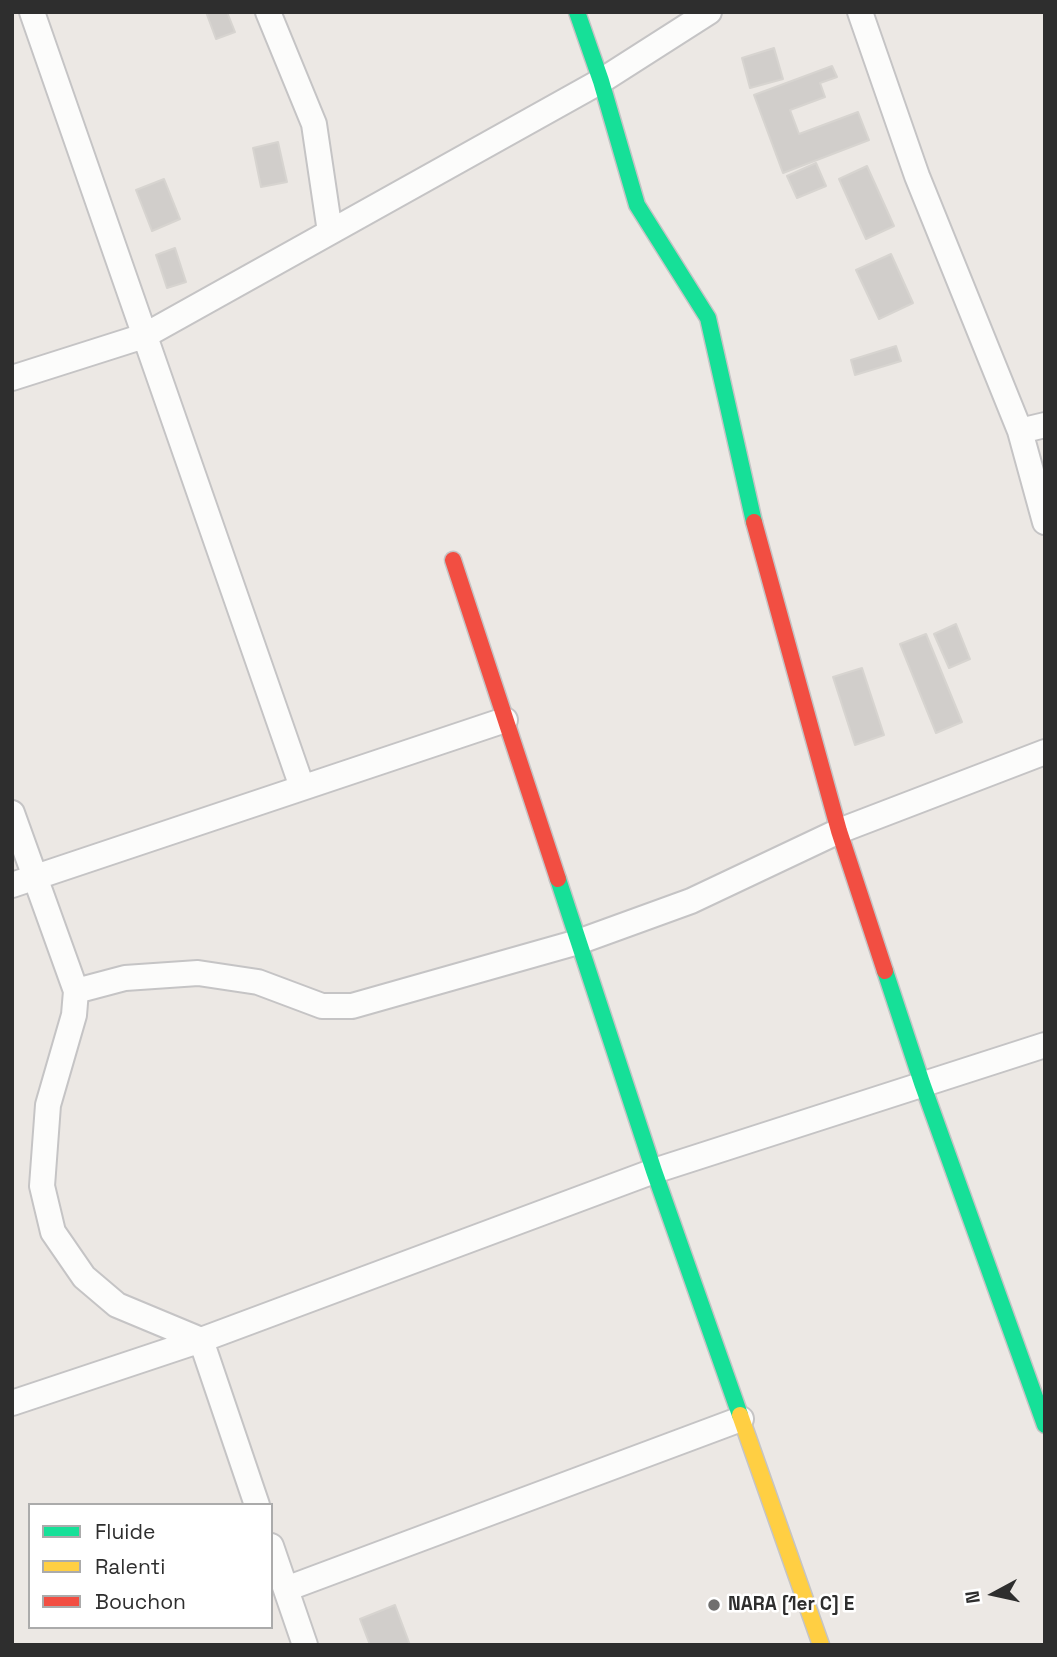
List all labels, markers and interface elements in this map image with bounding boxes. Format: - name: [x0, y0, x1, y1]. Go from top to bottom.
- legend: [28, 1503, 273, 1629]
- text: Fluide: [95, 1518, 155, 1545]
- text: Ralenti: [95, 1553, 165, 1580]
- north arrow: [959, 1559, 1029, 1629]
- text: Bouchon: [95, 1588, 186, 1615]
- text: N: [959, 1589, 986, 1605]
- place label: NARA [1er C] E: [728, 1594, 854, 1616]
- marker: NARA [1er C] E: [706, 1597, 722, 1613]

